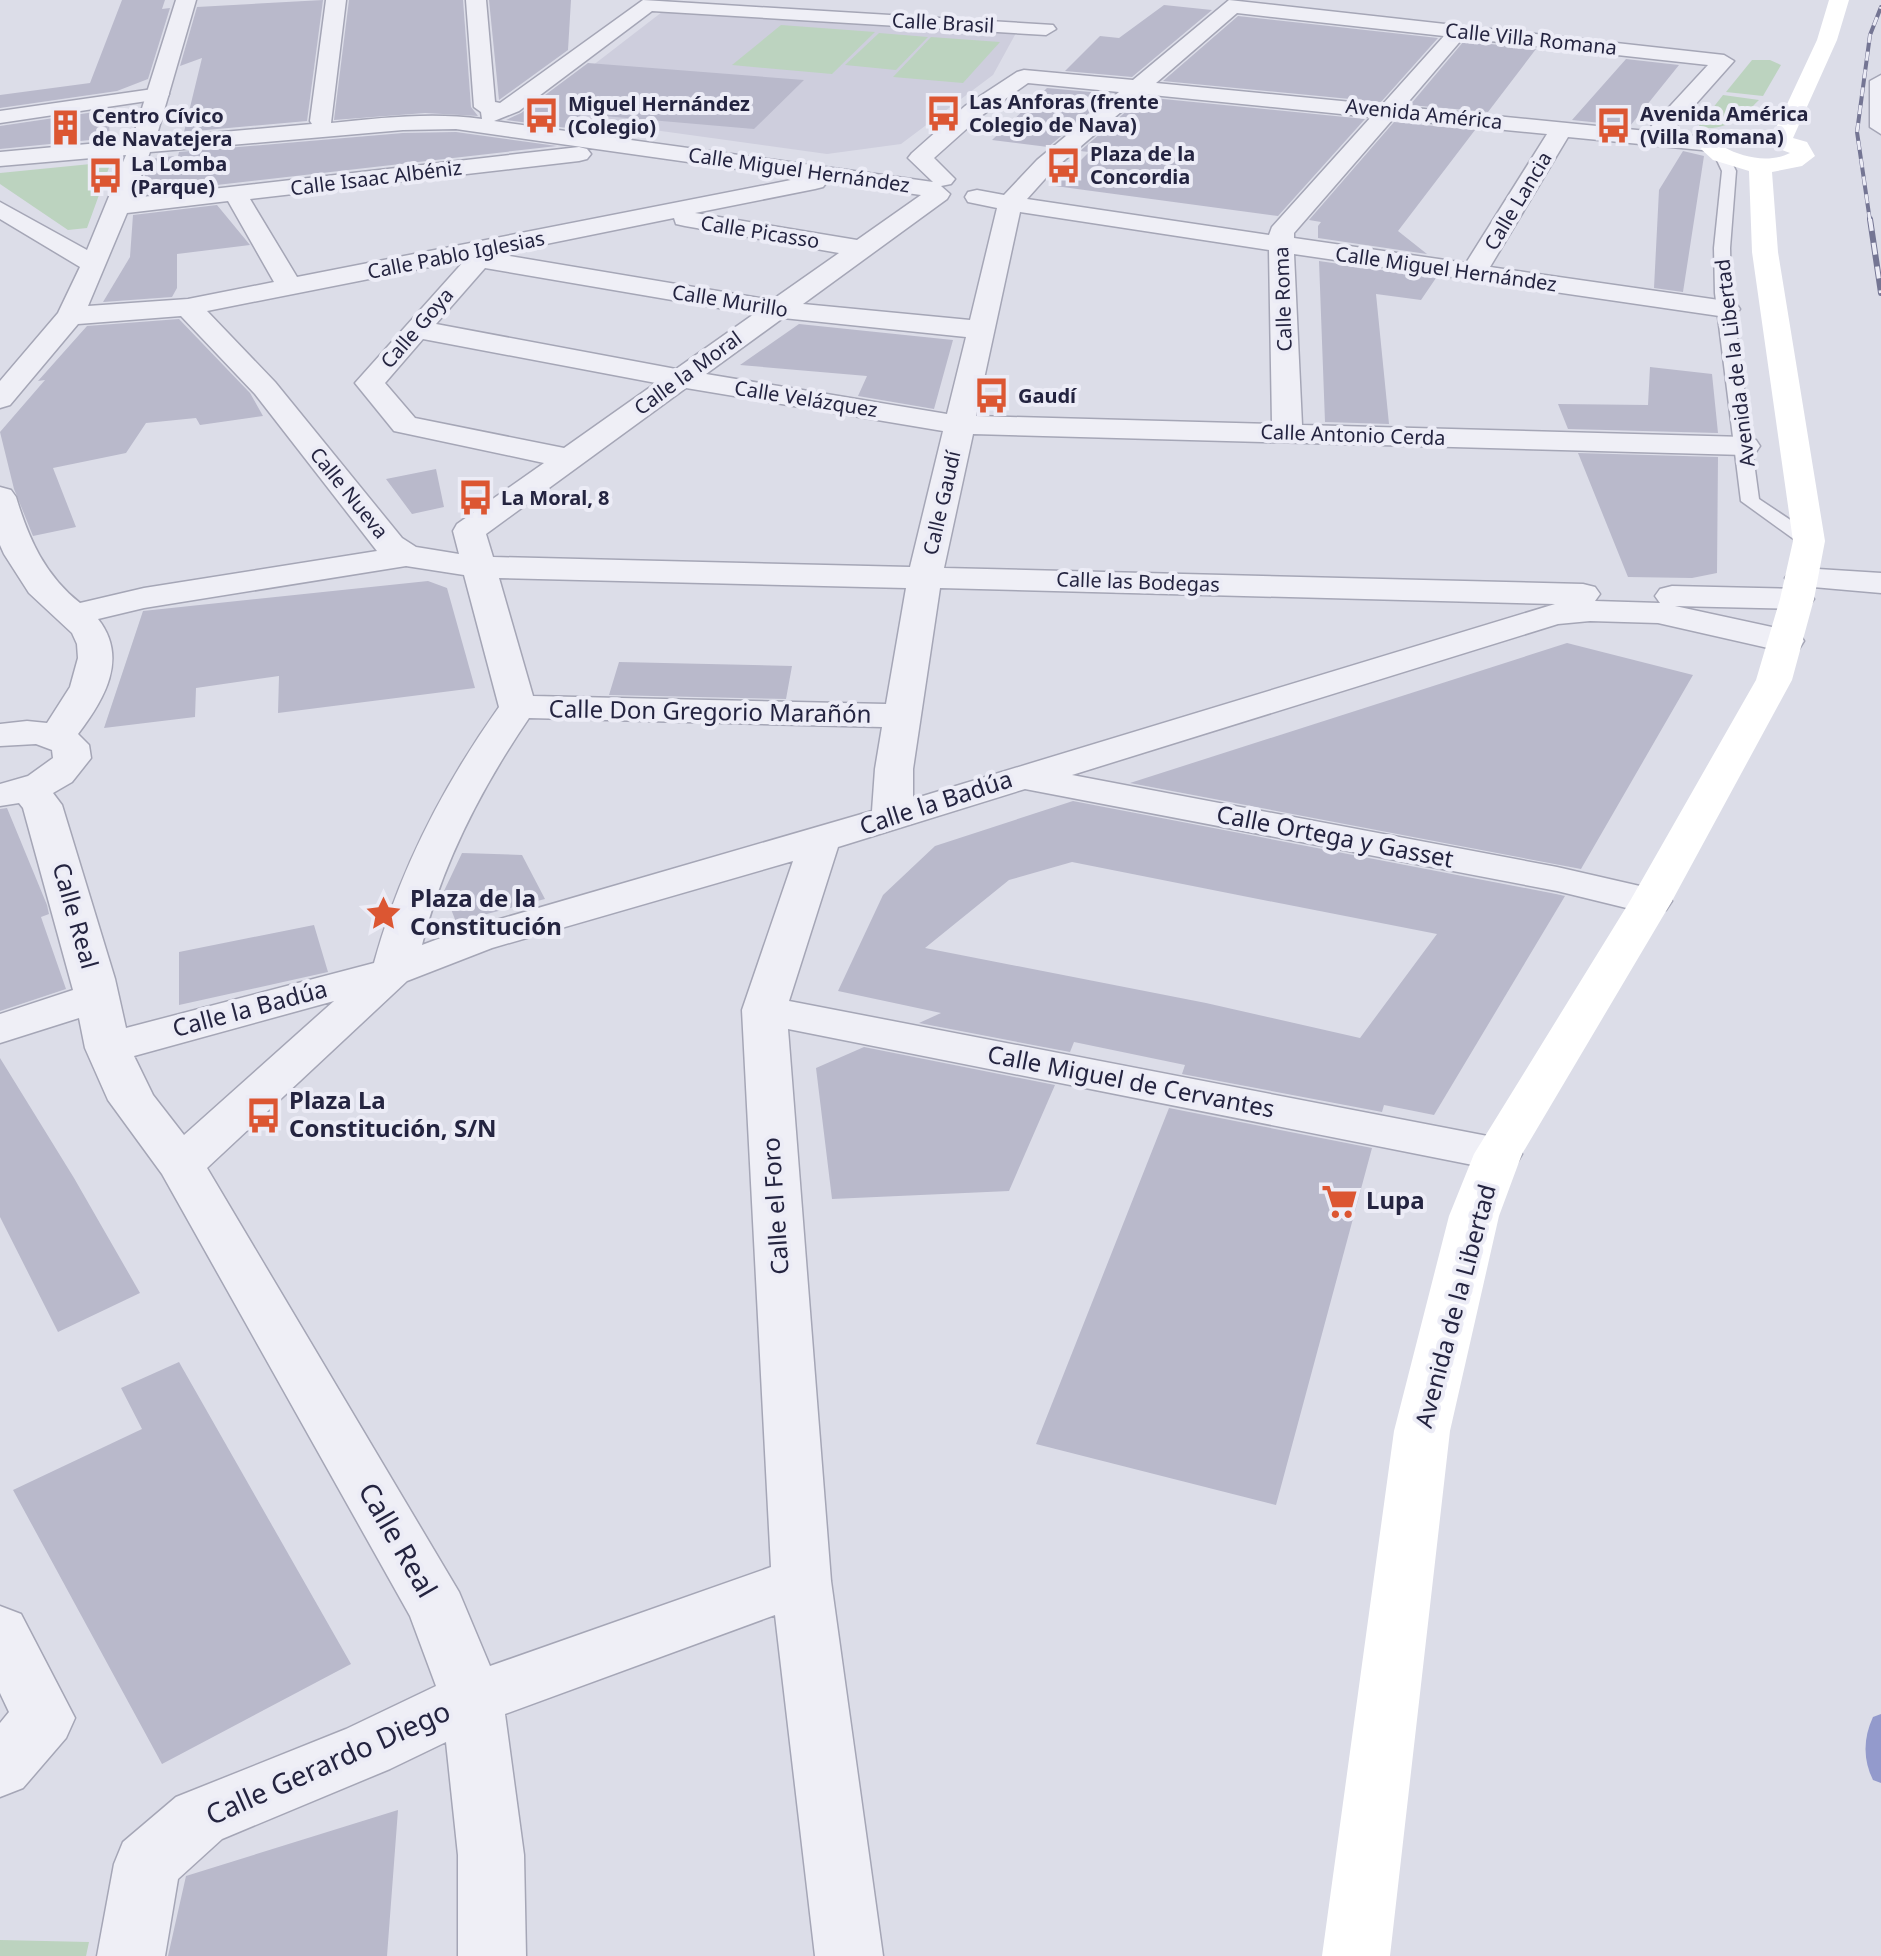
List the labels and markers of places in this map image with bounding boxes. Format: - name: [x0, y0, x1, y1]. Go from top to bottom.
- place label: Las Anforas (frente Colegio de Nava): [969, 88, 1159, 138]
- place label: Miguel Hernández (Colegio): [568, 90, 750, 140]
- bus stop icon: Las Anforas (frente Colegio de Nava): [924, 94, 962, 132]
- bus stop icon: Miguel Hernández (Colegio): [523, 97, 561, 135]
- place label: Avenida América (Villa Romana): [1640, 100, 1809, 150]
- place label: Centro Cívico de Navatejera: [92, 102, 232, 152]
- bus stop icon: Avenida América (Villa Romana): [1595, 107, 1633, 145]
- building icon: Centro Cívico de Navatejera: [47, 108, 85, 146]
- place label: Plaza de la Concordia: [1090, 140, 1195, 190]
- bus stop icon: Plaza de la Concordia: [1045, 146, 1083, 184]
- place label: La Lomba (Parque): [131, 150, 227, 200]
- bus stop icon: La Lomba (Parque): [86, 157, 124, 195]
- bus stop icon: Gaudí: [973, 377, 1011, 415]
- place label: Gaudí: [1018, 382, 1078, 409]
- bus stop icon: La Moral, 8: [456, 479, 494, 517]
- place label: La Moral, 8: [501, 484, 610, 511]
- place label: Plaza de la Constitución: [410, 881, 562, 942]
- place icon: Plaza de la Constitución: [365, 894, 403, 932]
- place label: Plaza La Constitución, S/N: [289, 1083, 497, 1144]
- bus stop icon: Plaza La Constitución, S/N: [244, 1096, 282, 1134]
- supermarket icon: Lupa: [1321, 1182, 1359, 1220]
- place label: Lupa: [1366, 1183, 1425, 1216]

